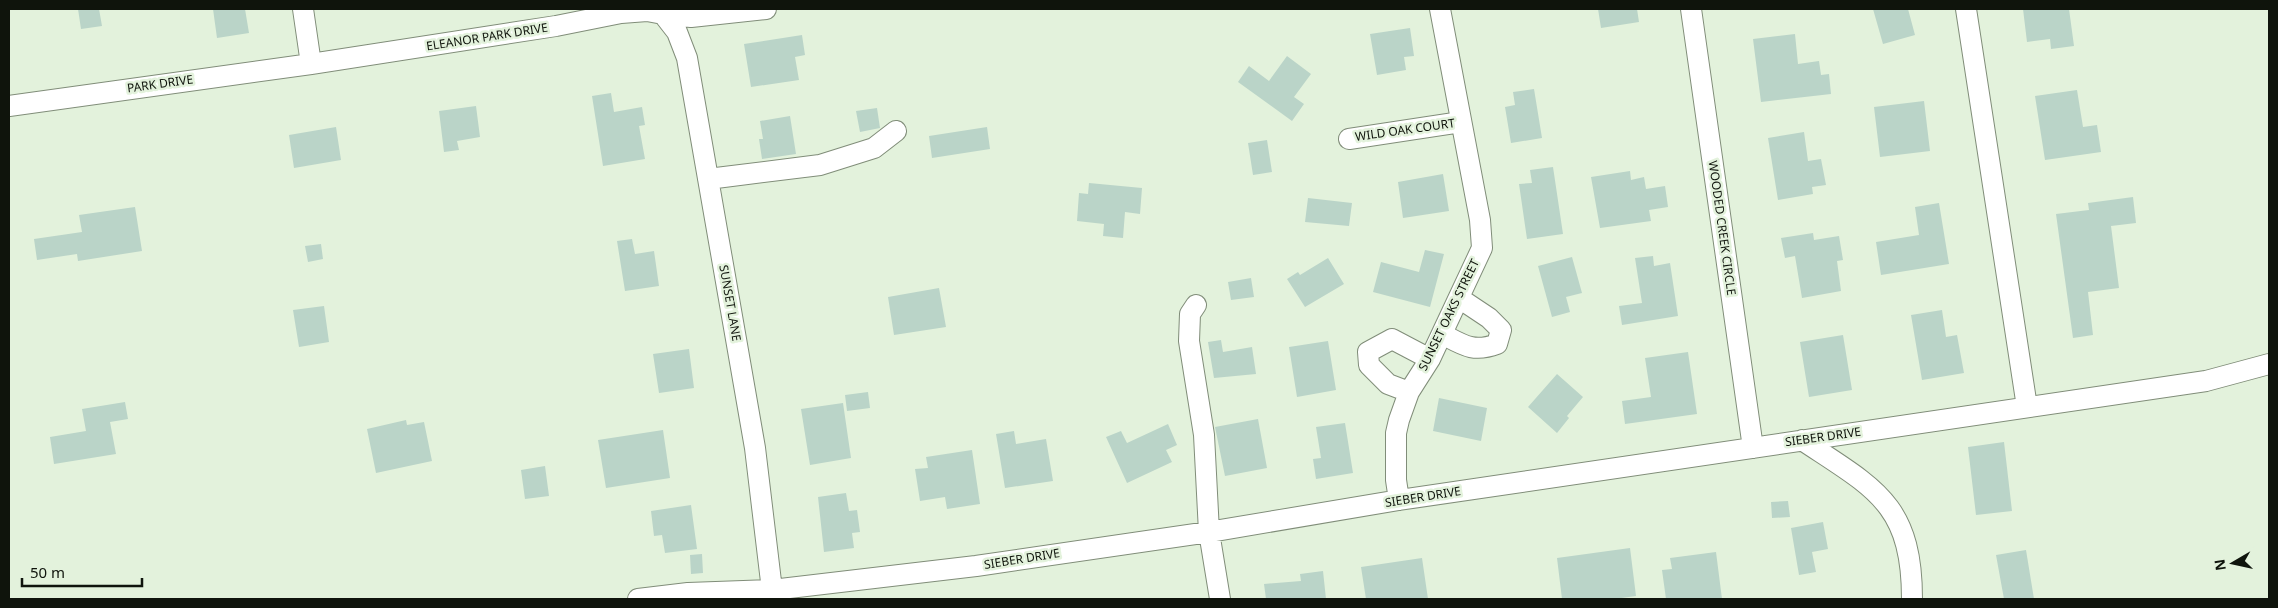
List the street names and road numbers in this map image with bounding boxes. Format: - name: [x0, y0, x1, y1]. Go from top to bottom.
- street label: ELEANOR PARK DRIVE: [425, 18, 549, 55]
- street label: PARK DRIVE: [126, 70, 194, 97]
- street label: WILD OAK COURT: [1354, 114, 1456, 145]
- street label: WOODED CREEK CIRCLE: [1705, 160, 1740, 296]
- street label: SUNSET OAKS STREET: [1414, 256, 1483, 373]
- street label: SUNSET LANE: [715, 263, 746, 342]
- street label: SIEBER DRIVE: [1784, 423, 1862, 450]
- street label: SIEBER DRIVE: [1384, 482, 1462, 511]
- street label: SIEBER DRIVE: [983, 544, 1061, 573]

